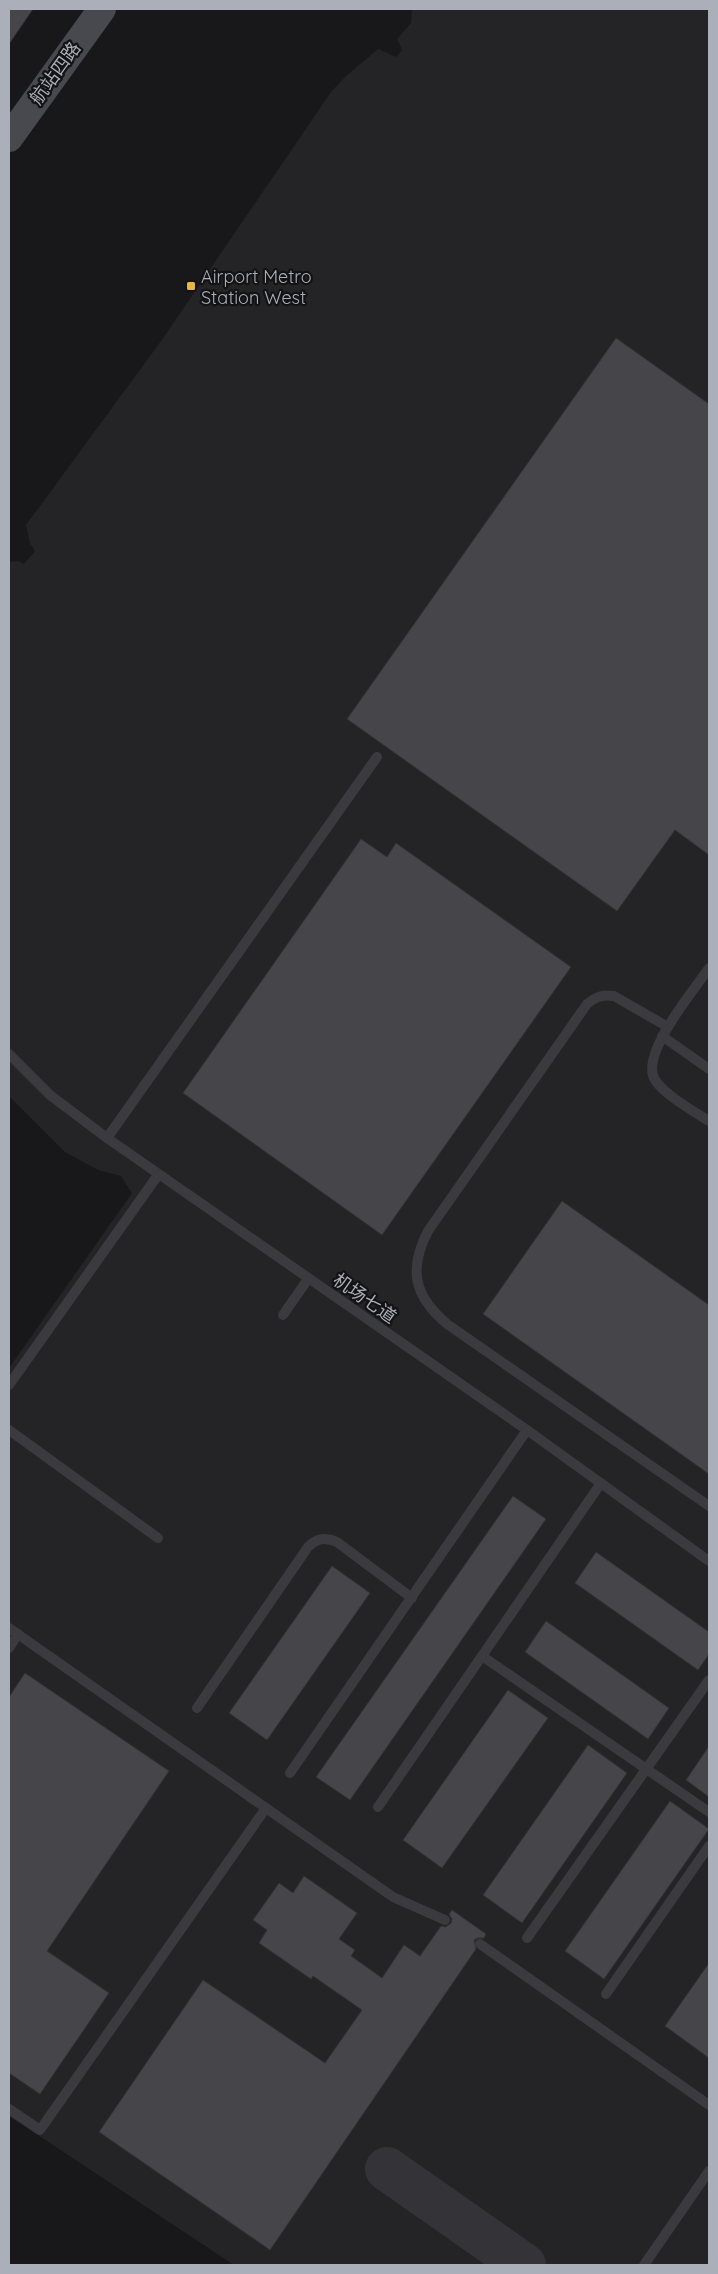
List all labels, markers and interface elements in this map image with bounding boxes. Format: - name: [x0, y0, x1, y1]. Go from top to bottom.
- street label: 航站四路: [25, 37, 85, 109]
- place label: Airport Metro Station West: [201, 265, 312, 309]
- marker: Airport Metro Station West: [185, 280, 197, 292]
- street label: 机场七道: [329, 1268, 401, 1328]

